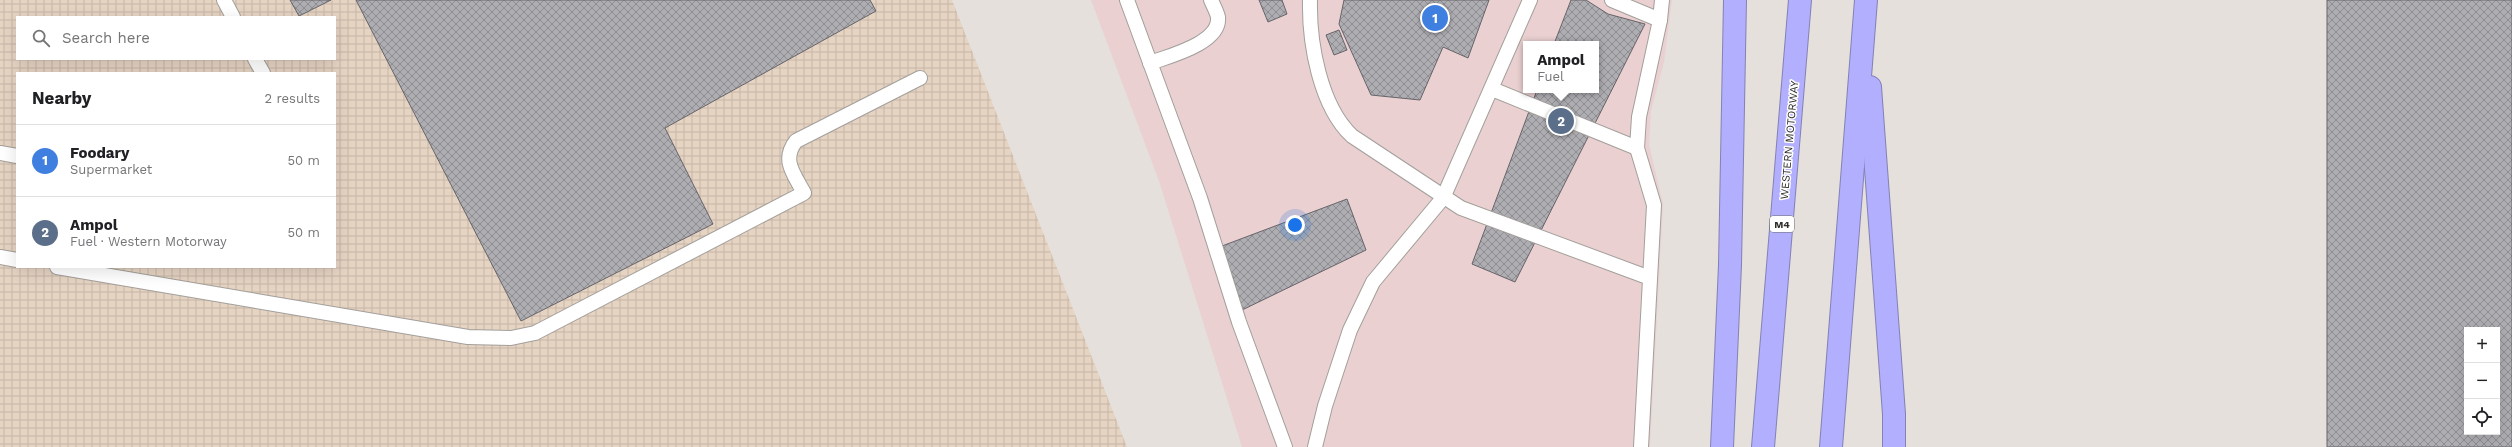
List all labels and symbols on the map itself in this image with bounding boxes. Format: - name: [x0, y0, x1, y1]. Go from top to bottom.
- pin: 1: [1422, 3, 1448, 33]
- street label: WESTERN MOTORWAY: [1778, 79, 1801, 200]
- pin: 2: [1548, 106, 1574, 136]
- your location: [1285, 215, 1305, 235]
- road number: M4: [1770, 216, 1794, 232]

